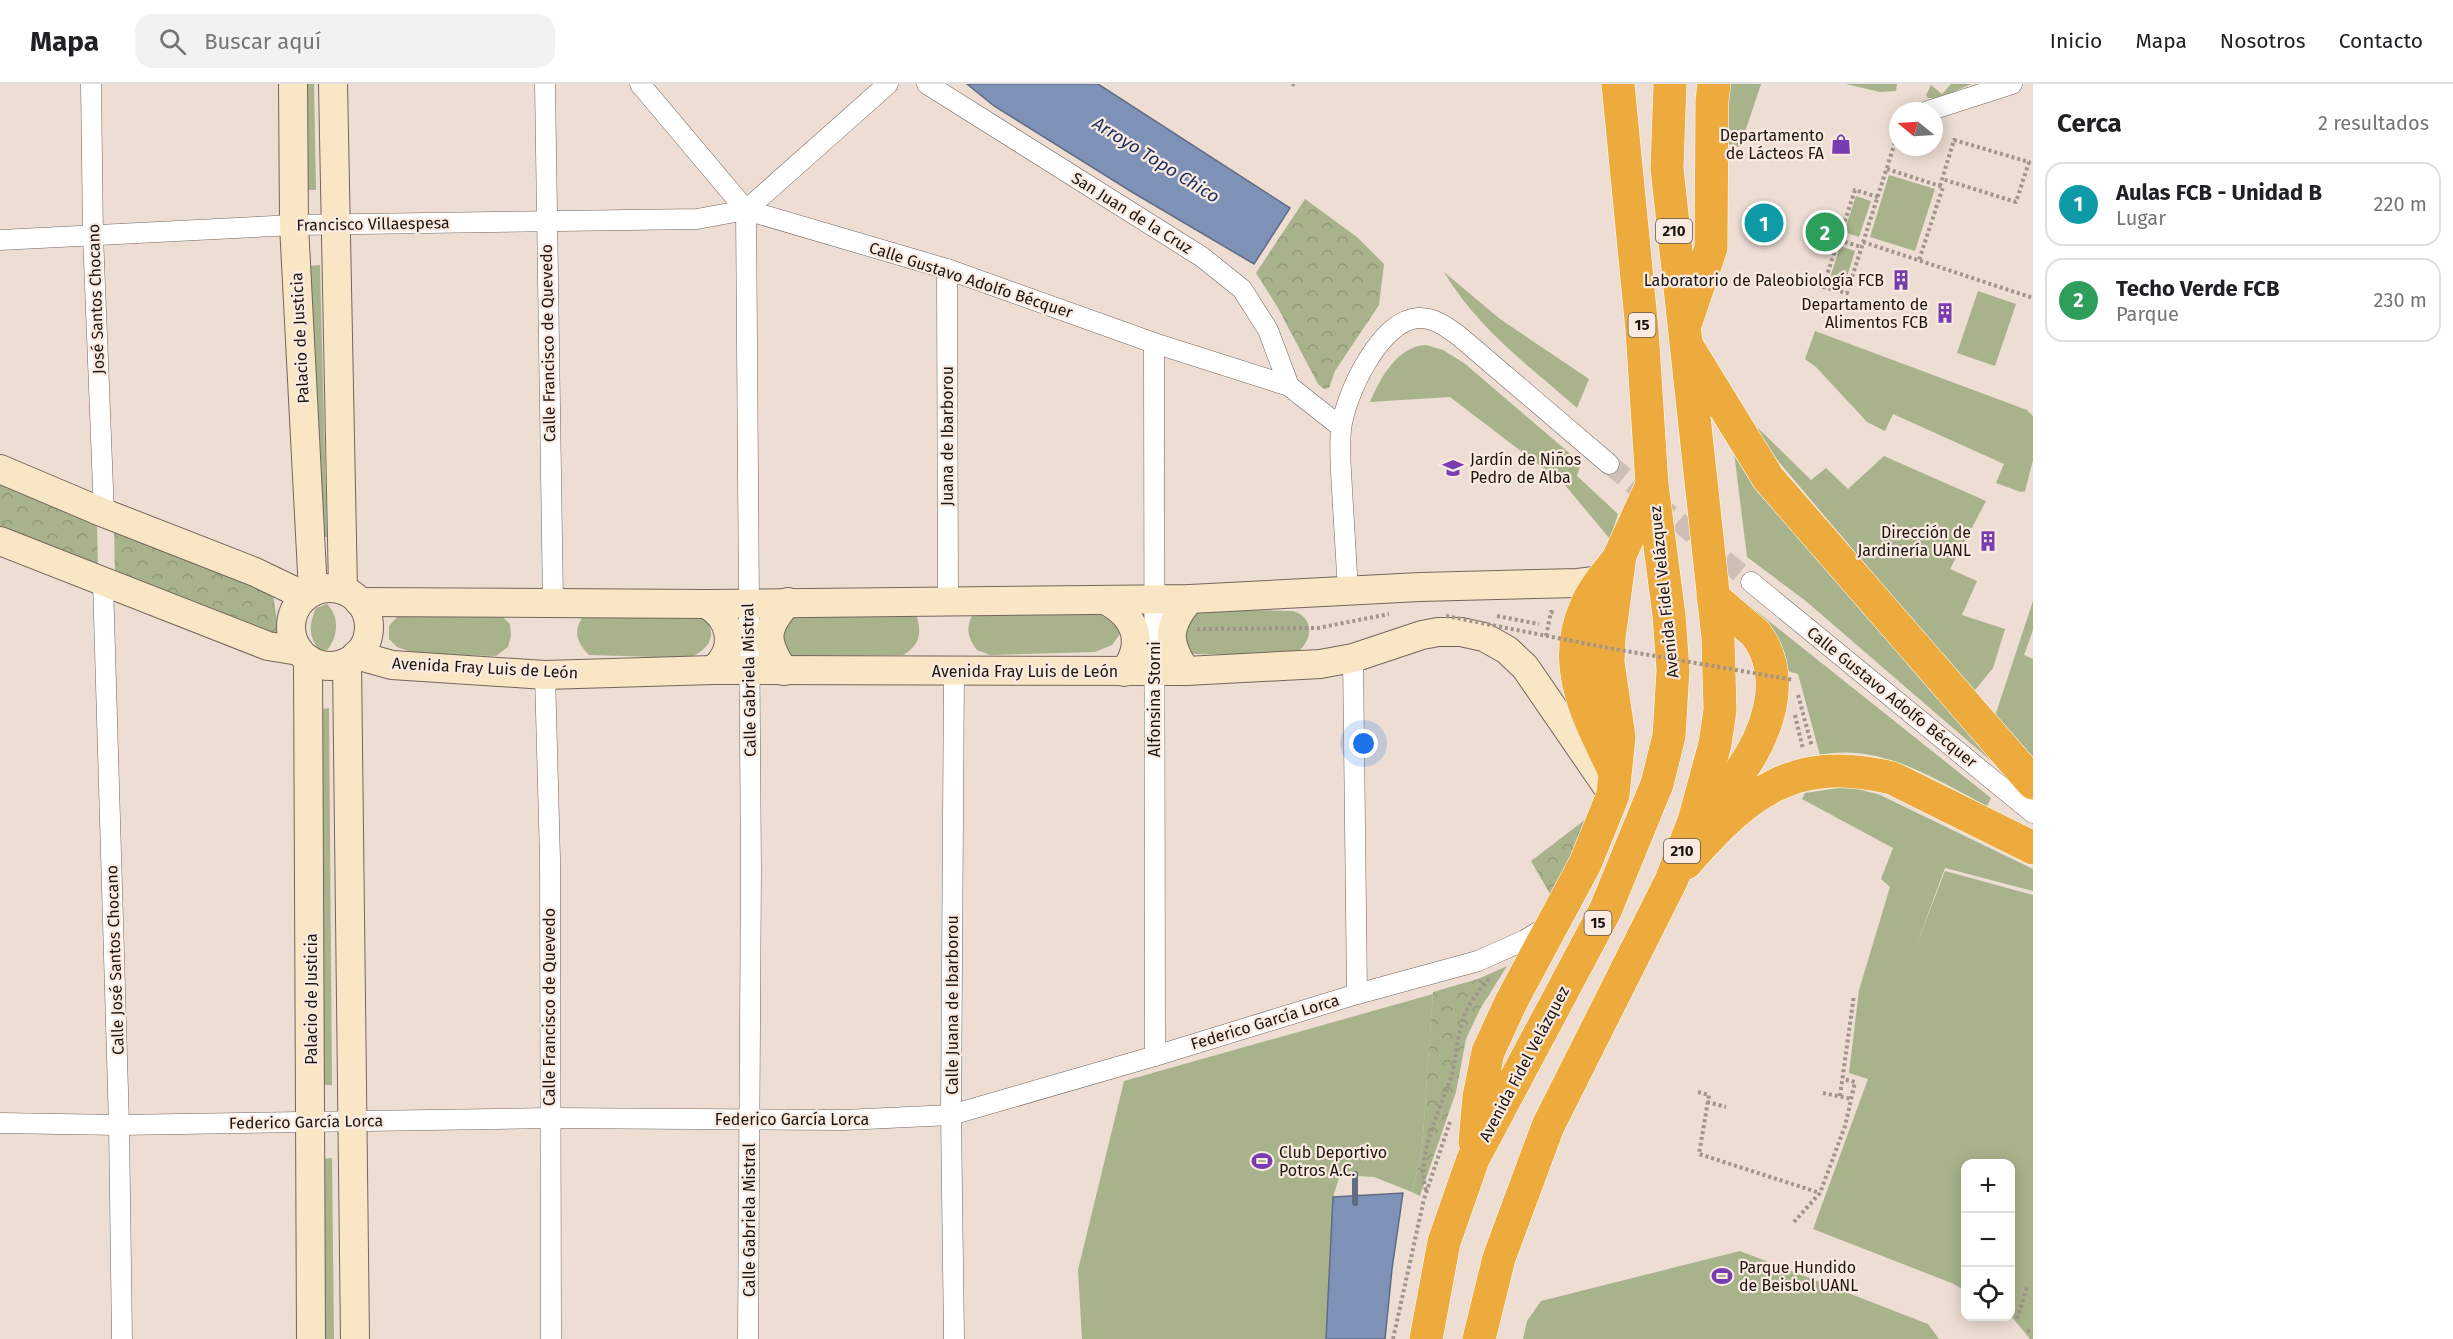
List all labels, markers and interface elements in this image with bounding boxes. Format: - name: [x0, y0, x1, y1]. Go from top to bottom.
- search box: [135, 14, 555, 68]
- text: Mapa: [30, 25, 99, 58]
- icon: search: [156, 25, 189, 58]
- text: Buscar aquí: [204, 28, 321, 55]
- text: Inicio: [2050, 28, 2102, 54]
- text: Mapa: [2135, 28, 2187, 54]
- text: Nosotros: [2220, 28, 2306, 54]
- text: Contacto: [2339, 28, 2423, 54]
- north arrow: [1889, 102, 1943, 156]
- text: Cerca: [2057, 108, 2122, 139]
- text: 2 resultados: [2318, 111, 2429, 135]
- water label: Arroyo Topo Chico: [1088, 112, 1223, 208]
- place label: Departamento de Lácteos FA: [1720, 126, 1825, 163]
- shop icon: Departamento de Lácteos FA: [1829, 132, 1853, 156]
- street label: San Juan de la Cruz: [1068, 168, 1196, 258]
- text: Aulas FCB - Unidad B: [2116, 179, 2322, 206]
- text: 1: [2074, 192, 2083, 216]
- text: 220 m: [2374, 192, 2427, 216]
- pin: 1: [1744, 200, 1784, 246]
- text: Lugar: [2116, 206, 2166, 230]
- pin: 2: [1806, 210, 1844, 254]
- street label: Francisco Villaespesa: [296, 213, 450, 235]
- road number: 210: [1656, 219, 1692, 243]
- street label: José Santos Chocano: [84, 223, 108, 375]
- street label: Calle Gustavo Adolfo Bécquer: [867, 238, 1076, 322]
- street label: Calle Francisco de Quevedo: [537, 244, 559, 442]
- building icon: Laboratorio de Paleobiología FCB: [1889, 268, 1913, 292]
- place label: Laboratorio de Paleobiología FCB: [1644, 271, 1884, 290]
- street label: Palacio de Justicia: [287, 272, 313, 404]
- text: Techo Verde FCB: [2116, 275, 2279, 302]
- text: 2: [2073, 288, 2084, 312]
- text: 230 m: [2374, 288, 2427, 312]
- place label: Departamento de Alimentos FCB: [1801, 295, 1928, 332]
- building icon: Departamento de Alimentos FCB: [1933, 301, 1957, 325]
- text: Parque: [2116, 302, 2179, 326]
- road number: 15: [1628, 313, 1656, 337]
- street label: Juana de Ibarborou: [938, 366, 957, 506]
- place label: Jardín de Niños Pedro de Alba: [1470, 450, 1581, 487]
- school or university icon: Jardín de Niños Pedro de Alba: [1441, 456, 1465, 480]
- street label: Avenida Fidel Velázquez: [1646, 505, 1682, 679]
- place label: Dirección de Jardinería UANL: [1857, 523, 1971, 560]
- building icon: Dirección de Jardinería UANL: [1976, 529, 2000, 553]
- street label: Calle Gabriela Mistral: [738, 603, 760, 757]
- street label: Calle Gustavo Adolfo Bécquer: [1803, 623, 1981, 772]
- street label: Alfonsina Storni: [1145, 641, 1164, 757]
- street label: Avenida Fray Luis de León: [391, 654, 579, 682]
- street label: Avenida Fray Luis de León: [932, 662, 1118, 681]
- your location: [1349, 729, 1378, 758]
- road number: 210: [1664, 839, 1700, 863]
- street label: Calle José Santos Chocano: [102, 865, 128, 1055]
- street label: Calle Francisco de Quevedo: [540, 908, 559, 1106]
- road number: 15: [1584, 911, 1612, 935]
- street label: Calle Juana de Ibarborou: [943, 915, 962, 1095]
- street label: Palacio de Justicia: [302, 933, 321, 1065]
- street label: Avenida Fidel Velázquez: [1475, 983, 1573, 1145]
- street label: Federico García Lorca: [1188, 990, 1342, 1054]
- street label: Federico García Lorca: [715, 1110, 869, 1129]
- street label: Federico García Lorca: [229, 1111, 383, 1133]
- street label: Calle Gabriela Mistral: [740, 1143, 759, 1297]
- place label: Club Deportivo Potros A.C.: [1279, 1143, 1387, 1180]
- sports icon: Club Deportivo Potros A.C.: [1250, 1149, 1274, 1173]
- map controls: [1961, 1159, 2015, 1321]
- button: +: [1961, 1159, 2015, 1213]
- button: −: [1961, 1213, 2015, 1267]
- place label: Parque Hundido de Beisbol UANL: [1739, 1258, 1858, 1295]
- sports icon: Parque Hundido de Beisbol UANL: [1710, 1264, 1734, 1288]
- button: locate: [1961, 1267, 2015, 1321]

